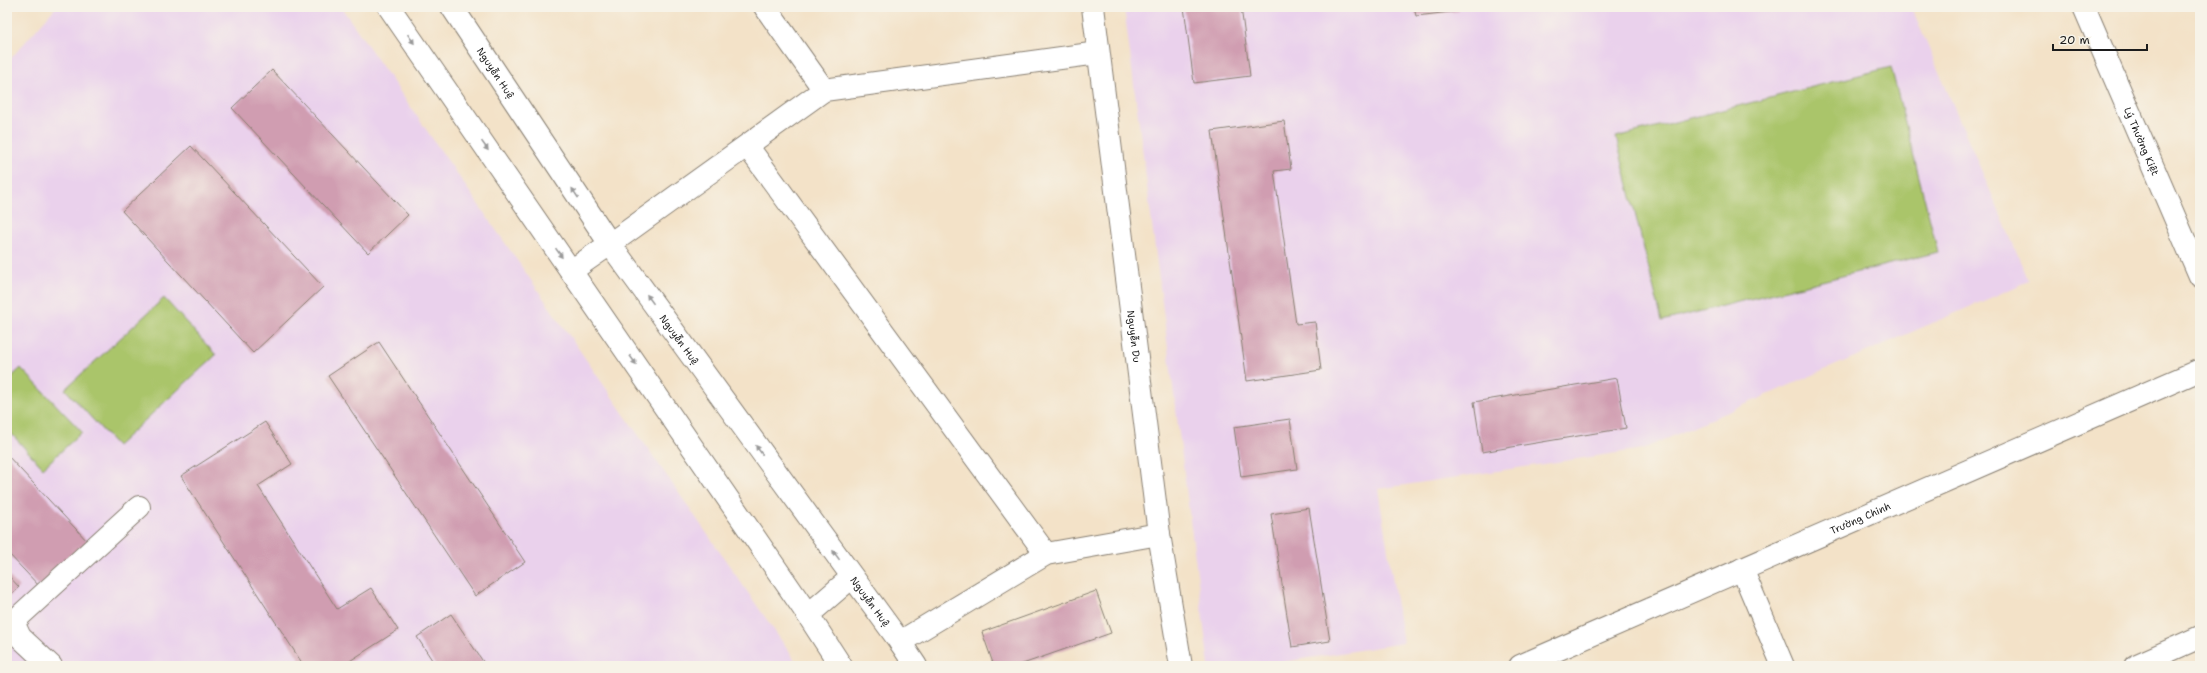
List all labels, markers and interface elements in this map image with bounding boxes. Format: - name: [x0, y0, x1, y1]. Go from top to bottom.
- scale bar: [2053, 26, 2147, 52]
- text: 20 m: [2059, 32, 2090, 48]
- one-way arrow: [407, 34, 415, 44]
- street label: Nguyễn Huệ: [474, 45, 517, 101]
- street label: Lý Thường Kiệt: [2121, 105, 2162, 177]
- one-way arrow: [481, 141, 489, 151]
- one-way arrow: [572, 187, 579, 199]
- one-way arrow: [555, 248, 563, 258]
- one-way arrow: [646, 294, 654, 305]
- street label: Nguyễn Du: [1124, 310, 1144, 364]
- street label: Nguyễn Huệ: [657, 312, 702, 368]
- one-way arrow: [629, 355, 637, 365]
- one-way arrow: [755, 445, 763, 455]
- street label: Trường Chinh: [1828, 499, 1893, 537]
- one-way arrow: [832, 550, 840, 560]
- street label: Nguyễn Huệ: [847, 574, 893, 630]

